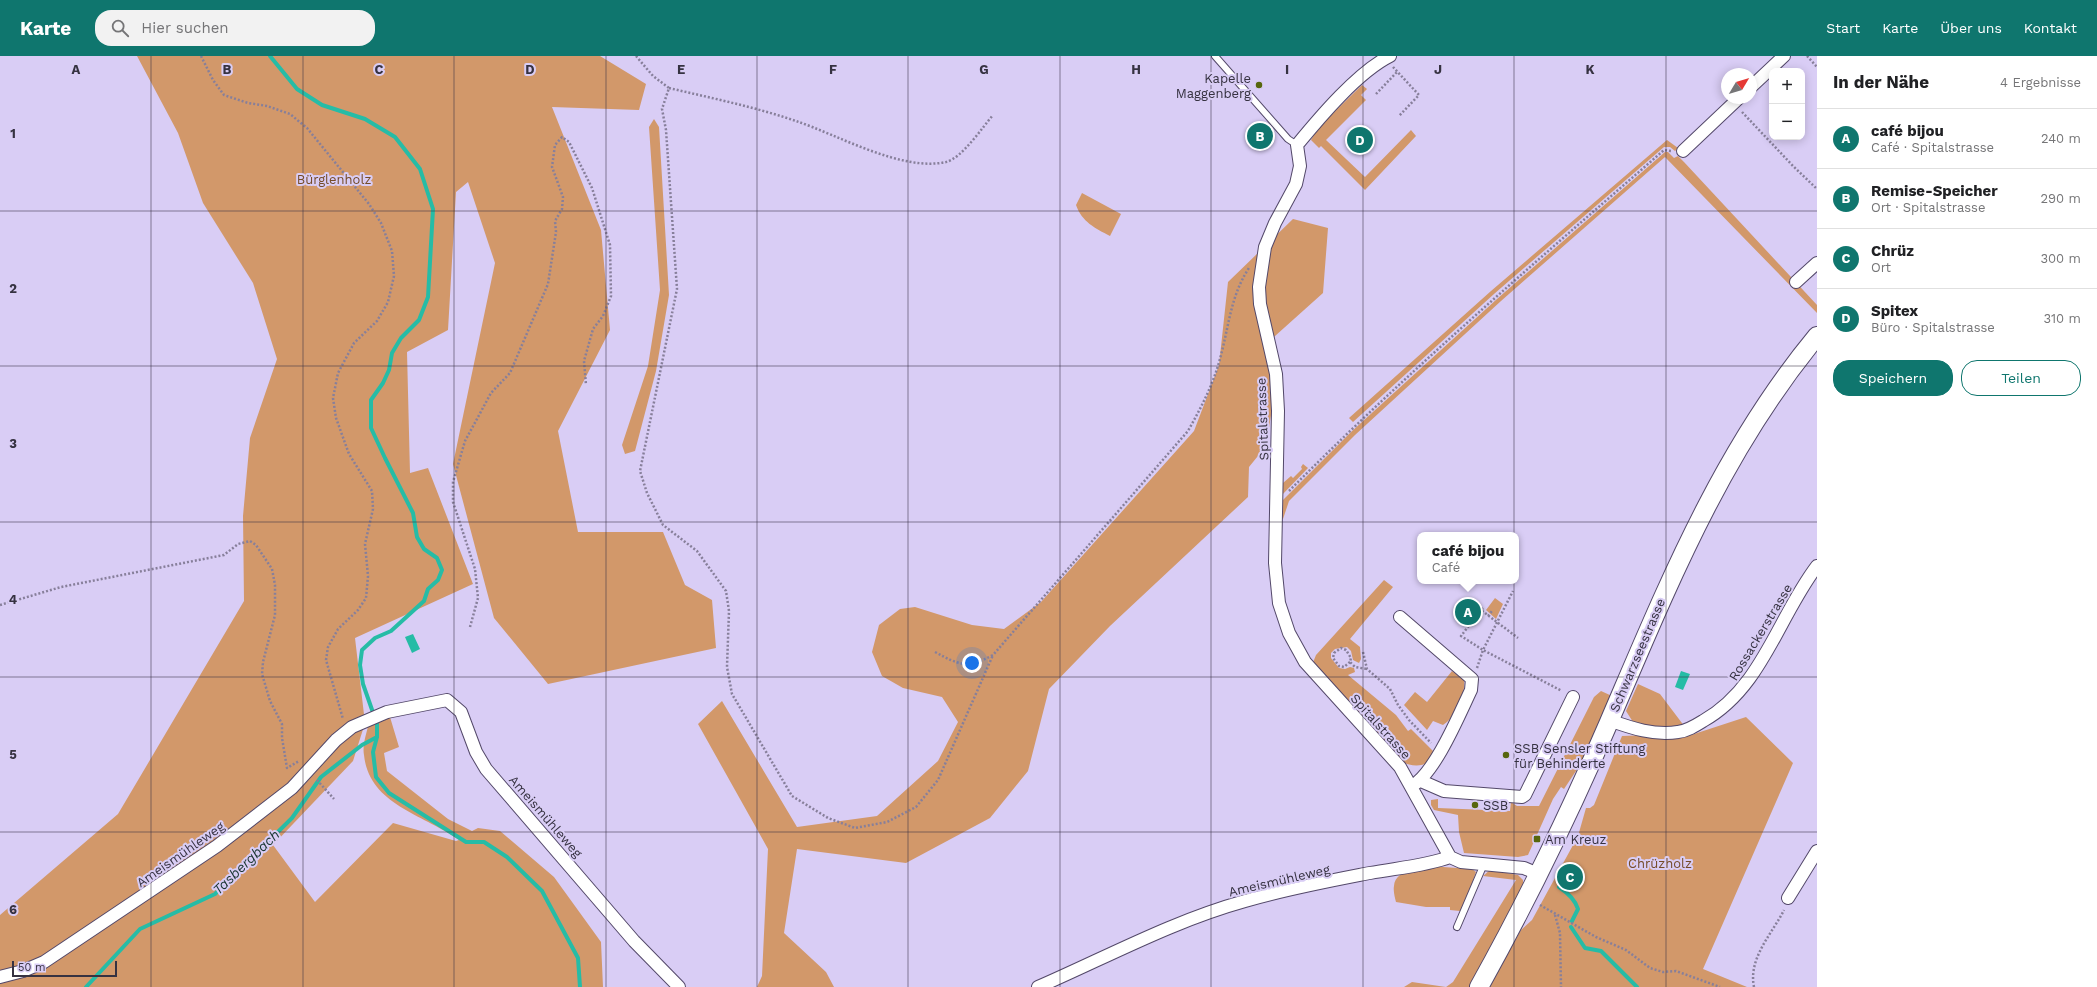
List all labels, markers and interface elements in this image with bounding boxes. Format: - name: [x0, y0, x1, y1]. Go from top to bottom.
- search box: [95, 10, 375, 46]
- text: Karte: [20, 17, 71, 40]
- icon: search: [109, 17, 131, 39]
- text: Hier suchen: [141, 19, 229, 37]
- text: Start: [1826, 20, 1860, 36]
- text: Karte: [1882, 20, 1918, 36]
- text: Über uns: [1940, 20, 2002, 36]
- text: Kontakt: [2024, 20, 2077, 36]
- text: A: [72, 62, 81, 77]
- text: B: [223, 62, 232, 77]
- text: C: [375, 62, 384, 77]
- text: D: [525, 62, 535, 77]
- text: E: [677, 62, 685, 77]
- text: F: [829, 62, 837, 77]
- text: G: [979, 62, 989, 77]
- text: H: [1131, 62, 1141, 77]
- text: I: [1285, 62, 1289, 77]
- text: J: [1434, 62, 1442, 77]
- text: K: [1585, 62, 1595, 77]
- north arrow: [1721, 68, 1757, 104]
- map controls: [1769, 68, 1805, 140]
- button: +: [1769, 68, 1805, 104]
- place label: Kapelle Maggenberg: [1176, 71, 1251, 101]
- text: In der Nähe: [1833, 72, 1929, 92]
- text: 4 Ergebnisse: [2000, 75, 2081, 90]
- marker: Kapelle Maggenberg: [1254, 80, 1264, 90]
- button: −: [1769, 104, 1805, 140]
- pin: B: [1247, 121, 1273, 151]
- text: café bijou: [1871, 122, 1944, 140]
- pin: D: [1347, 125, 1373, 155]
- text: 1: [10, 126, 16, 141]
- text: A: [1842, 131, 1850, 146]
- text: 240 m: [2041, 131, 2081, 146]
- text: Café · Spitalstrasse: [1871, 140, 1994, 155]
- park label: Bürglenholz: [297, 172, 371, 187]
- text: Remise-Speicher: [1871, 182, 1998, 200]
- text: B: [1842, 191, 1850, 206]
- text: 290 m: [2040, 191, 2081, 206]
- text: Ort · Spitalstrasse: [1871, 200, 1985, 215]
- text: Chrüz: [1871, 242, 1914, 260]
- text: C: [1842, 251, 1850, 266]
- text: 300 m: [2040, 251, 2081, 266]
- text: Ort: [1871, 260, 1891, 275]
- text: 2: [9, 281, 17, 296]
- text: Spitex: [1871, 302, 1918, 320]
- text: D: [1841, 311, 1851, 326]
- text: 310 m: [2043, 311, 2081, 326]
- text: Büro · Spitalstrasse: [1871, 320, 1995, 335]
- button: Speichern: [1833, 360, 1953, 396]
- button: Teilen: [1961, 360, 2081, 396]
- street label: Spitalstrasse: [1254, 377, 1271, 461]
- text: 3: [9, 436, 17, 451]
- popup: [1417, 532, 1519, 584]
- text: café bijou: [1432, 542, 1504, 560]
- text: Café: [1432, 560, 1460, 575]
- street label: Rossackerstrasse: [1726, 581, 1795, 683]
- text: 4: [9, 592, 18, 607]
- street label: Schwarzseestrasse: [1607, 596, 1668, 714]
- pin: A: [1455, 597, 1481, 627]
- your location: [962, 653, 982, 673]
- street label: Spitalstrasse: [1347, 691, 1414, 762]
- place label: SSB Sensler Stiftung für Behinderte: [1514, 741, 1645, 771]
- text: 5: [9, 747, 17, 762]
- marker: SSB Sensler Stiftung für Behinderte: [1501, 750, 1511, 760]
- street label: Ameismühleweg: [506, 772, 585, 860]
- place label: SSB: [1483, 798, 1508, 813]
- marker: SSB: [1470, 800, 1480, 810]
- street label: Ameismühleweg: [134, 818, 227, 890]
- water label: Tasbergbach: [209, 826, 283, 898]
- place label: Am Kreuz: [1545, 832, 1607, 847]
- marker: Am Kreuz: [1532, 834, 1542, 844]
- park label: Chrüzholz: [1628, 856, 1692, 871]
- street label: Ameismühleweg: [1227, 862, 1331, 899]
- pin: C: [1557, 862, 1583, 892]
- text: 6: [9, 902, 17, 917]
- scale bar: [12, 959, 117, 978]
- text: 50 m: [18, 961, 45, 974]

